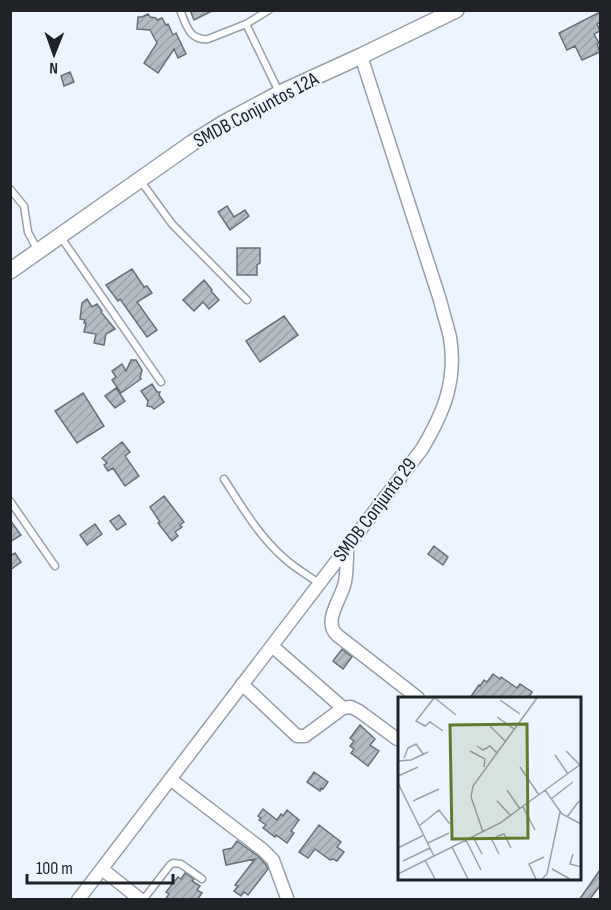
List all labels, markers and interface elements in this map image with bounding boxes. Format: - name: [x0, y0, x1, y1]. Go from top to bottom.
- north arrow: [24, 24, 84, 84]
- text: N: [49, 58, 58, 77]
- street label: SMDB Conjuntos 12A: [189, 67, 323, 153]
- street label: SMDB Conjunto 29: [328, 453, 422, 567]
- inset map: [398, 697, 581, 880]
- scale bar: [27, 847, 172, 885]
- text: 100 m: [36, 858, 73, 879]

